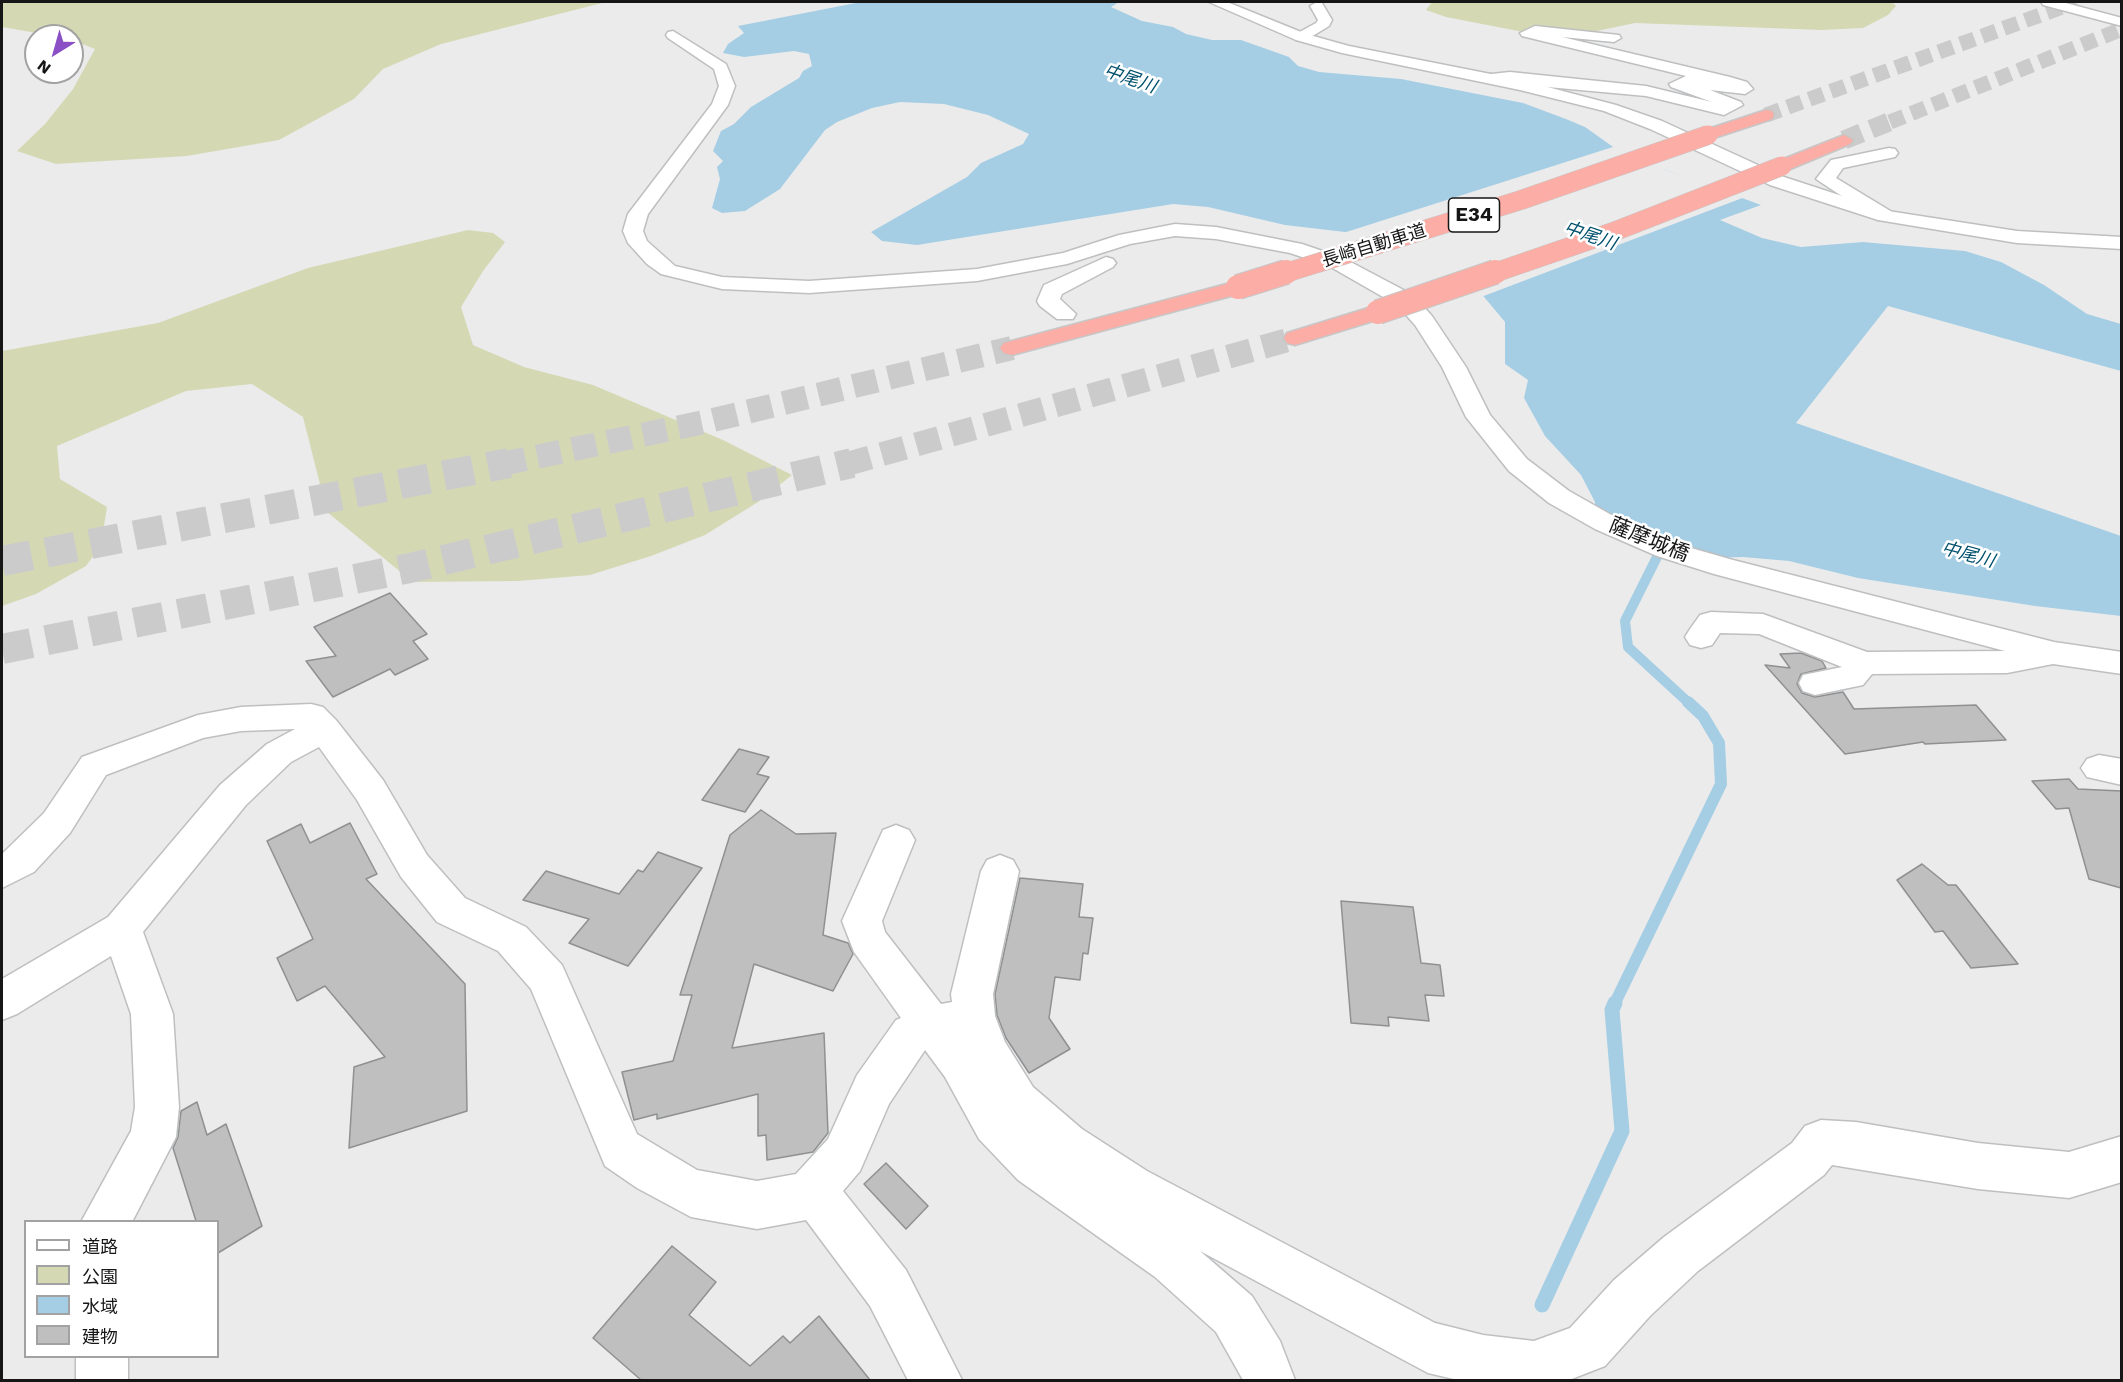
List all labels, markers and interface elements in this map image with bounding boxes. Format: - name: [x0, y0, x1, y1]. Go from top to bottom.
- north arrow: [24, 24, 84, 84]
- text: N: [34, 56, 55, 78]
- water label: 中尾川: [1101, 60, 1159, 98]
- road number: E34: [1448, 198, 1500, 232]
- water label: 中尾川: [1561, 217, 1619, 255]
- street label: 長崎自動車道: [1319, 220, 1429, 272]
- street label: 薩摩城橋: [1605, 513, 1693, 567]
- water label: 中尾川: [1939, 538, 1997, 572]
- legend: [24, 1220, 219, 1358]
- text: 道路: [82, 1236, 118, 1257]
- text: 公園: [82, 1266, 118, 1287]
- text: 水域: [82, 1296, 118, 1317]
- text: 建物: [82, 1326, 118, 1347]

